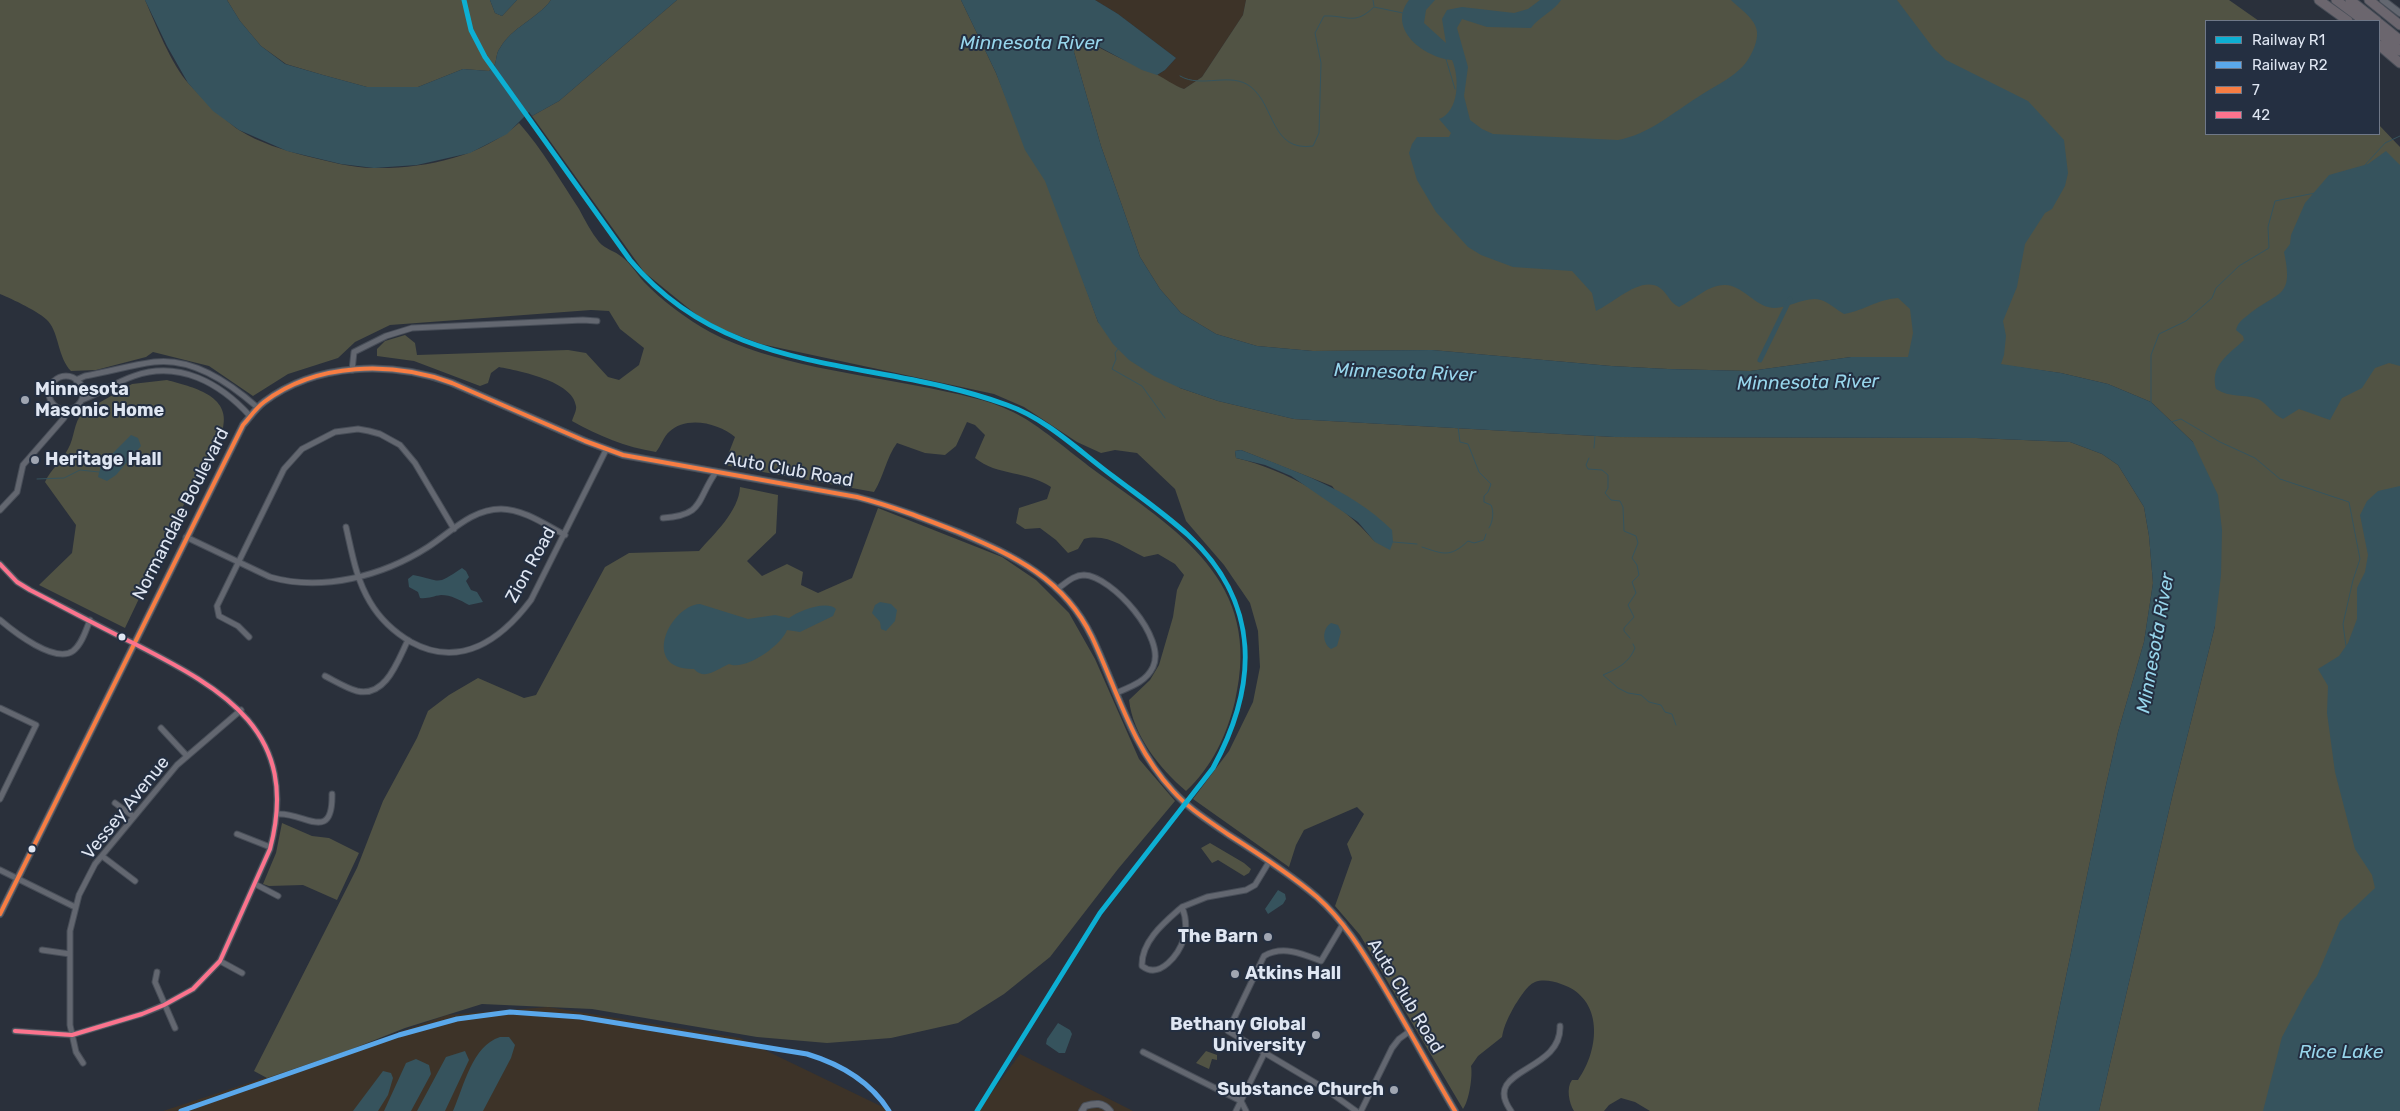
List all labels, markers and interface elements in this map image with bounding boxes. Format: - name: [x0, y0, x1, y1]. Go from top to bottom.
- legend: [2205, 20, 2380, 135]
- text: Railway R1: [2252, 31, 2325, 49]
- water label: Minnesota River: [960, 33, 1102, 55]
- text: Railway R2: [2252, 56, 2327, 74]
- text: 7: [2252, 81, 2260, 99]
- text: 42: [2252, 106, 2270, 124]
- water label: Minnesota River: [1334, 359, 1476, 387]
- water label: Minnesota River: [1737, 370, 1879, 396]
- place label: Minnesota Masonic Home: [35, 379, 164, 422]
- marker: Minnesota Masonic Home: [19, 394, 31, 406]
- street label: Normandale Boulevard: [128, 424, 234, 604]
- street label: Auto Club Road: [723, 448, 855, 492]
- place label: Heritage Hall: [45, 449, 162, 471]
- marker: Heritage Hall: [29, 454, 41, 466]
- street label: Zion Road: [501, 523, 561, 607]
- water label: Minnesota River: [2132, 571, 2180, 715]
- unlabelled marker: [117, 632, 127, 642]
- street label: Vessey Avenue: [78, 752, 174, 864]
- unlabelled marker: [27, 844, 37, 854]
- place label: The Barn: [1178, 926, 1258, 948]
- marker: The Barn: [1262, 931, 1274, 943]
- street label: Auto Club Road: [1362, 935, 1448, 1057]
- place label: Atkins Hall: [1245, 963, 1341, 985]
- marker: Atkins Hall: [1229, 968, 1241, 980]
- place label: Bethany Global University: [1170, 1014, 1306, 1056]
- marker: Bethany Global University: [1310, 1029, 1322, 1041]
- water label: Rice Lake: [2299, 1042, 2383, 1064]
- place label: Substance Church: [1217, 1079, 1384, 1101]
- marker: Substance Church: [1388, 1084, 1400, 1096]

